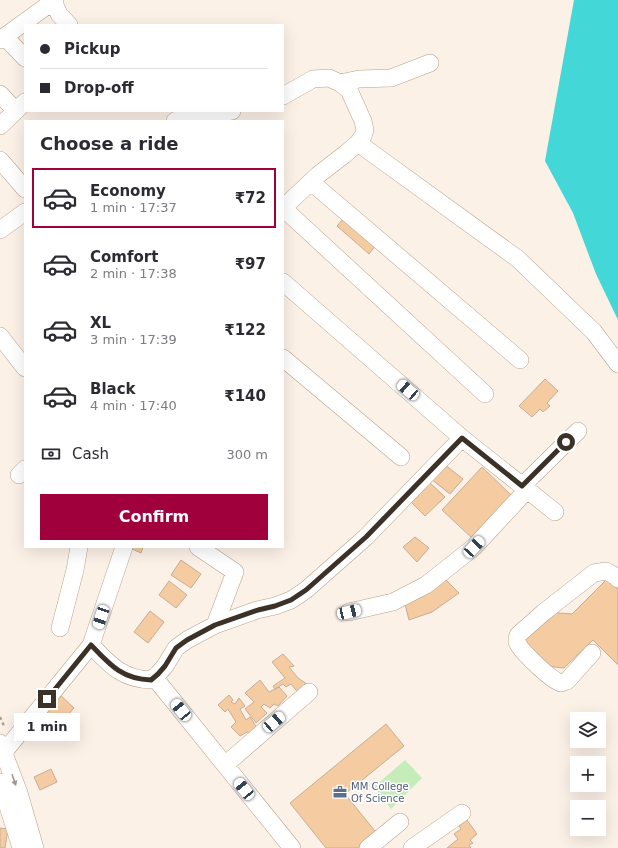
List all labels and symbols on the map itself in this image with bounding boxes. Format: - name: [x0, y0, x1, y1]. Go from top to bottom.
- car: [395, 378, 421, 402]
- route start: [557, 433, 575, 451]
- car: [461, 534, 487, 560]
- car: [336, 603, 362, 621]
- car: [92, 604, 110, 630]
- route end: [38, 690, 56, 708]
- car: [169, 697, 193, 723]
- car: [261, 710, 287, 734]
- callout: 1 min: [14, 713, 80, 741]
- one-way arrow: [11, 774, 17, 786]
- car: [232, 776, 256, 802]
- place label: MM College Of Science: [351, 781, 409, 804]
- office icon: MM College Of Science: [332, 784, 348, 800]

